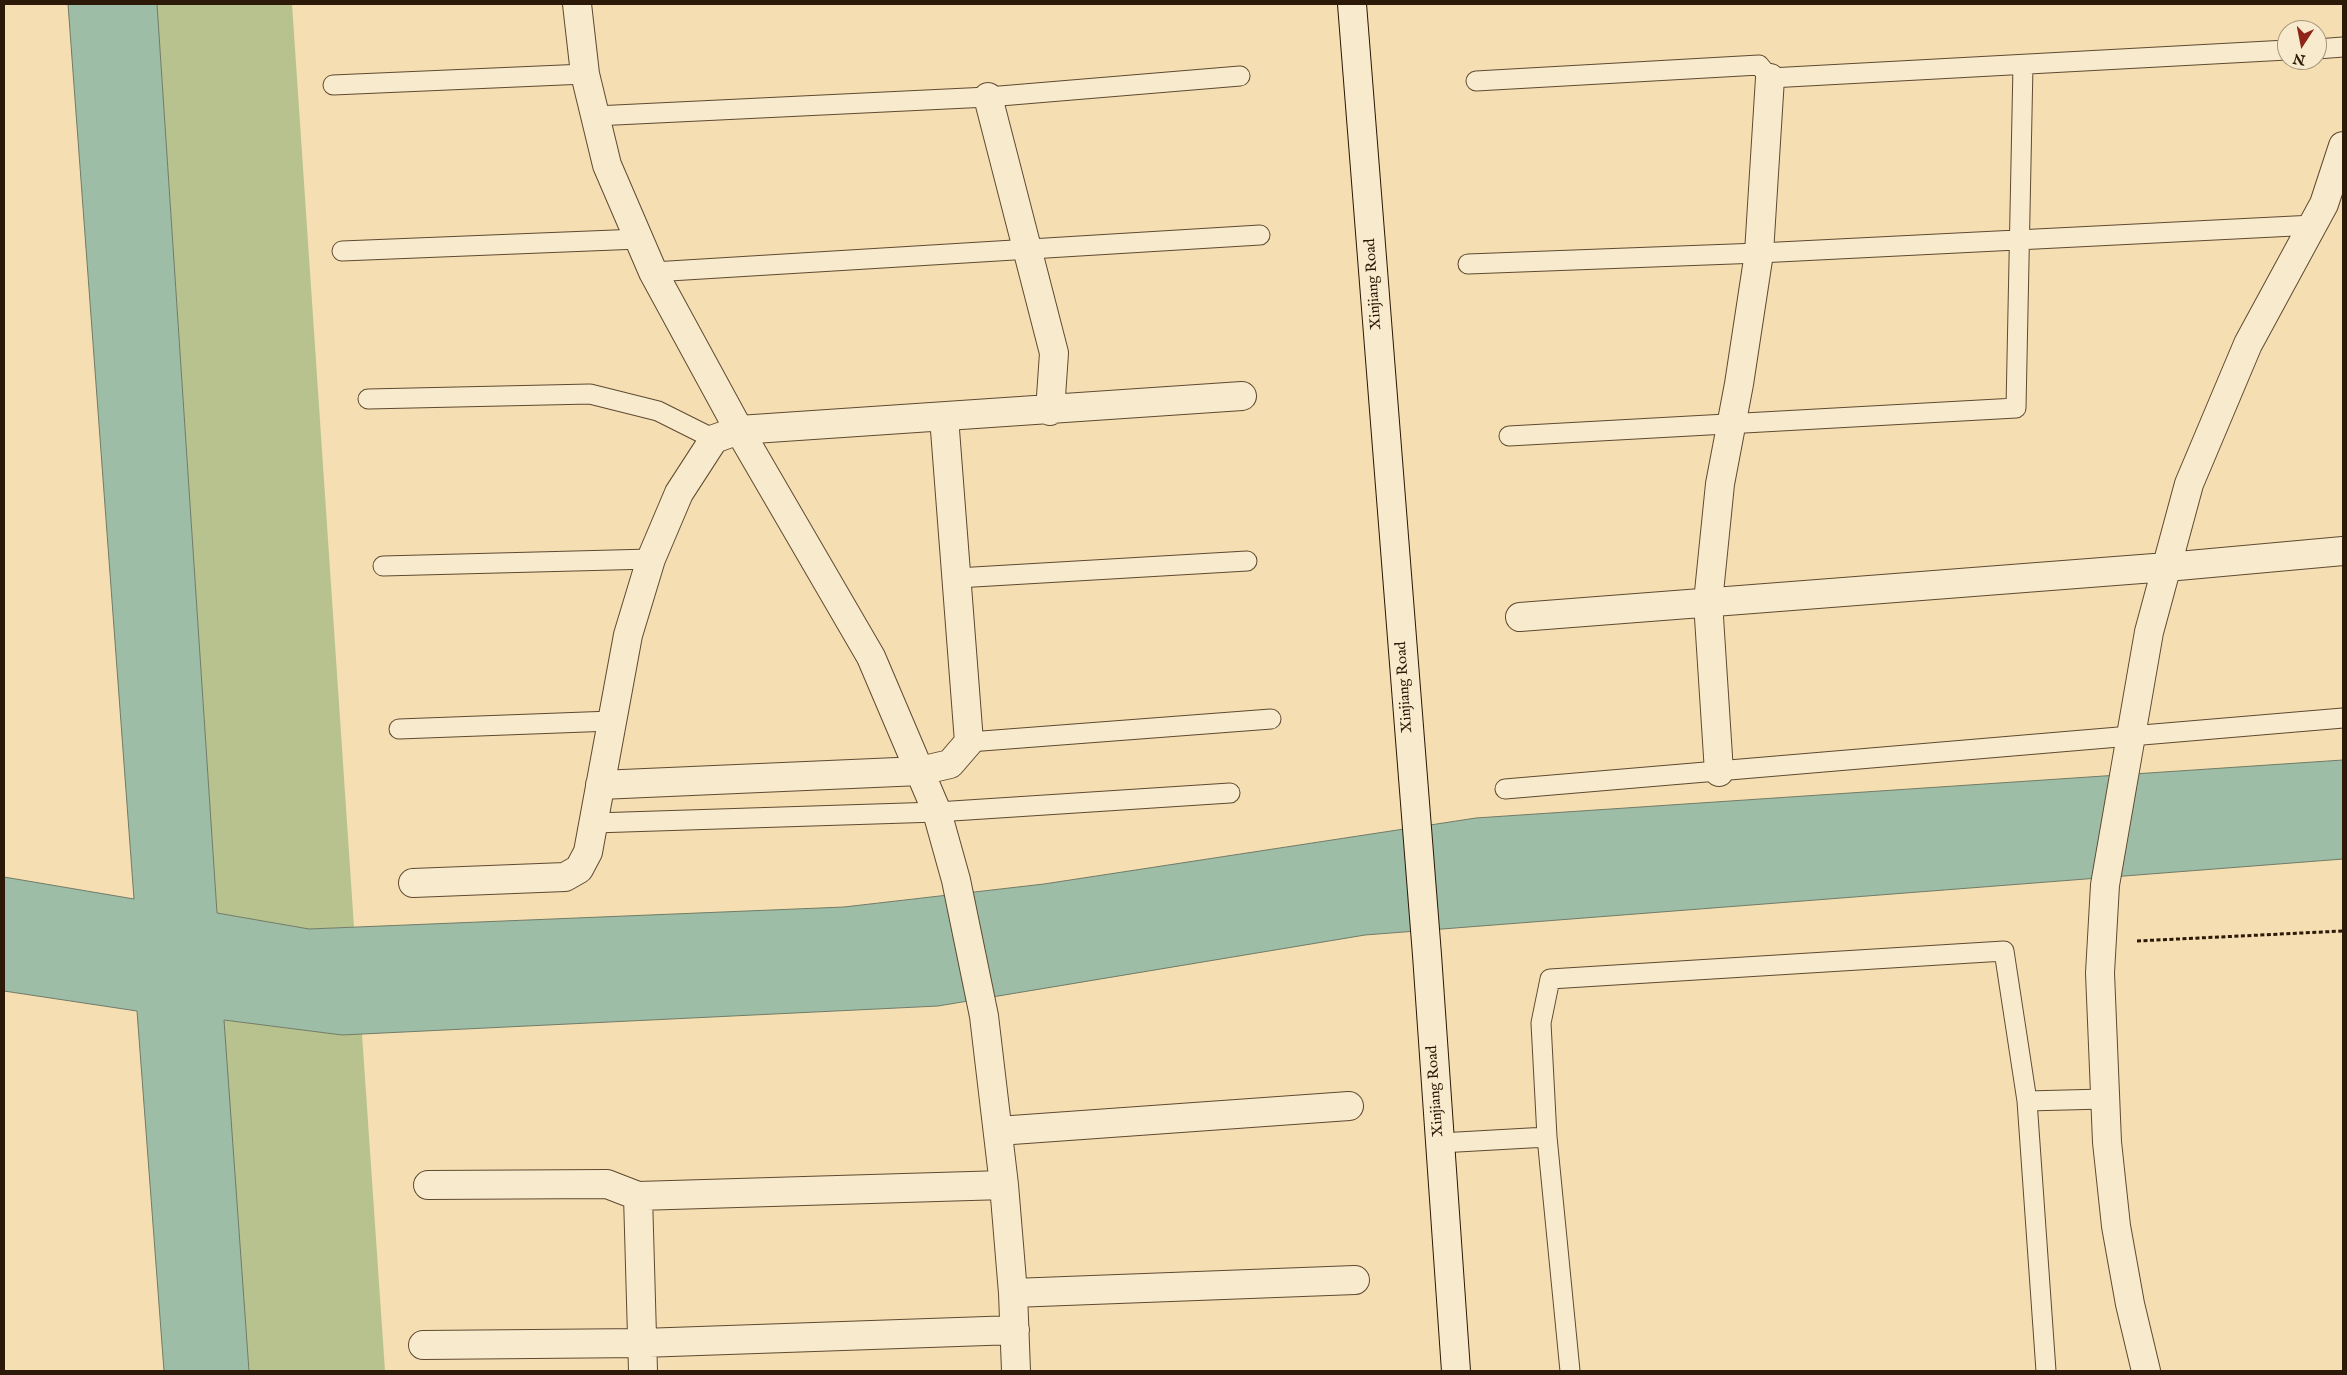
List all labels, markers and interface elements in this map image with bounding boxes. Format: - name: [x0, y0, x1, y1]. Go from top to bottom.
- north arrow: [2277, 20, 2327, 70]
- text: N: [2292, 49, 2307, 69]
- street label: Xinjiang Road: [1362, 238, 1386, 330]
- street label: Xinjiang Road: [1393, 641, 1417, 733]
- street label: Xinjiang Road: [1424, 1045, 1448, 1137]

